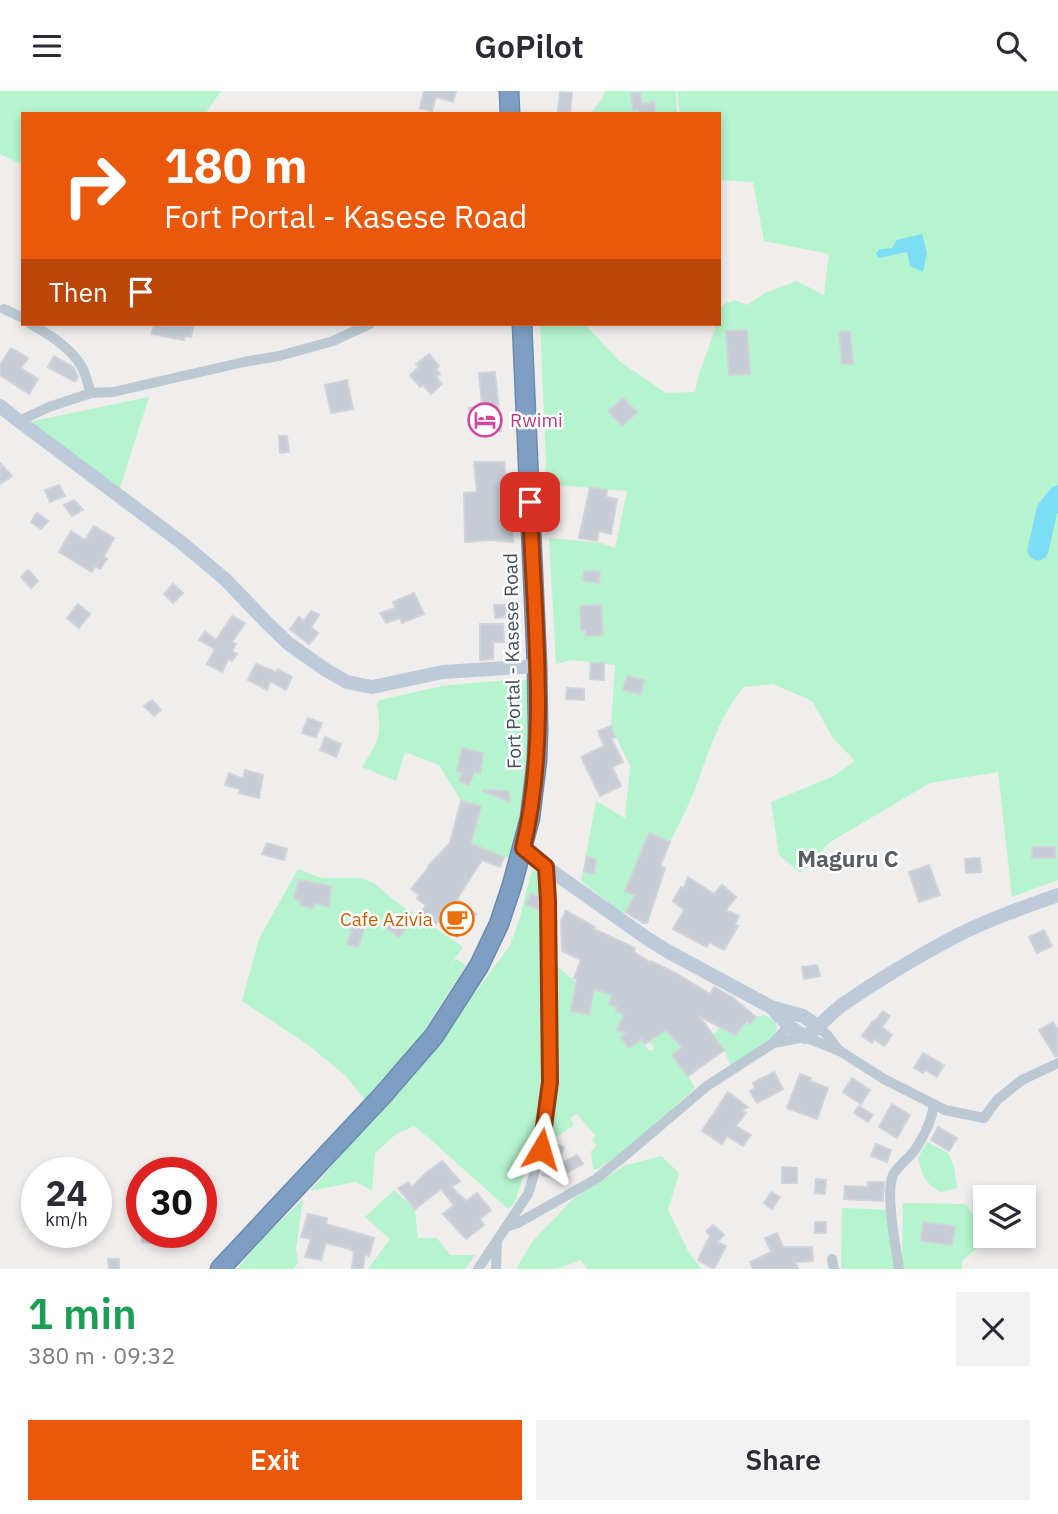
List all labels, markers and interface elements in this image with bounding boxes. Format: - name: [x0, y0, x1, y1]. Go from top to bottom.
- text: GoPilot: [474, 25, 584, 67]
- icon: menu: [28, 27, 66, 65]
- icon: search: [992, 27, 1030, 65]
- text: 180 m: [164, 133, 308, 196]
- icon: right: [49, 140, 140, 231]
- text: Fort Portal - Kasese Road: [164, 195, 527, 237]
- icon: arrive: [122, 273, 160, 311]
- text: Then: [49, 275, 108, 309]
- hotel icon: Rwimi: [466, 401, 504, 439]
- place label: Rwimi: [510, 408, 563, 432]
- pin: [500, 472, 560, 532]
- icon: arrive: [511, 483, 549, 521]
- street label: Fort Portal - Kasese Road: [498, 553, 526, 769]
- district label: Maguru C: [797, 843, 899, 873]
- cafe icon: Cafe Azivia: [438, 900, 476, 938]
- place label: Cafe Azivia: [340, 907, 433, 931]
- position arrow: [504, 1112, 578, 1186]
- speed limit sign: 30: [126, 1157, 217, 1248]
- text: 24: [45, 1170, 88, 1216]
- map controls: [973, 1185, 1036, 1248]
- button: layers: [973, 1185, 1036, 1248]
- text: km/h: [45, 1208, 88, 1231]
- text: 1 min: [28, 1286, 137, 1341]
- button: close: [956, 1292, 1030, 1366]
- text: 380 m · 09:32: [28, 1340, 175, 1370]
- button: Exit: [28, 1420, 522, 1500]
- button: Share: [536, 1420, 1030, 1500]

